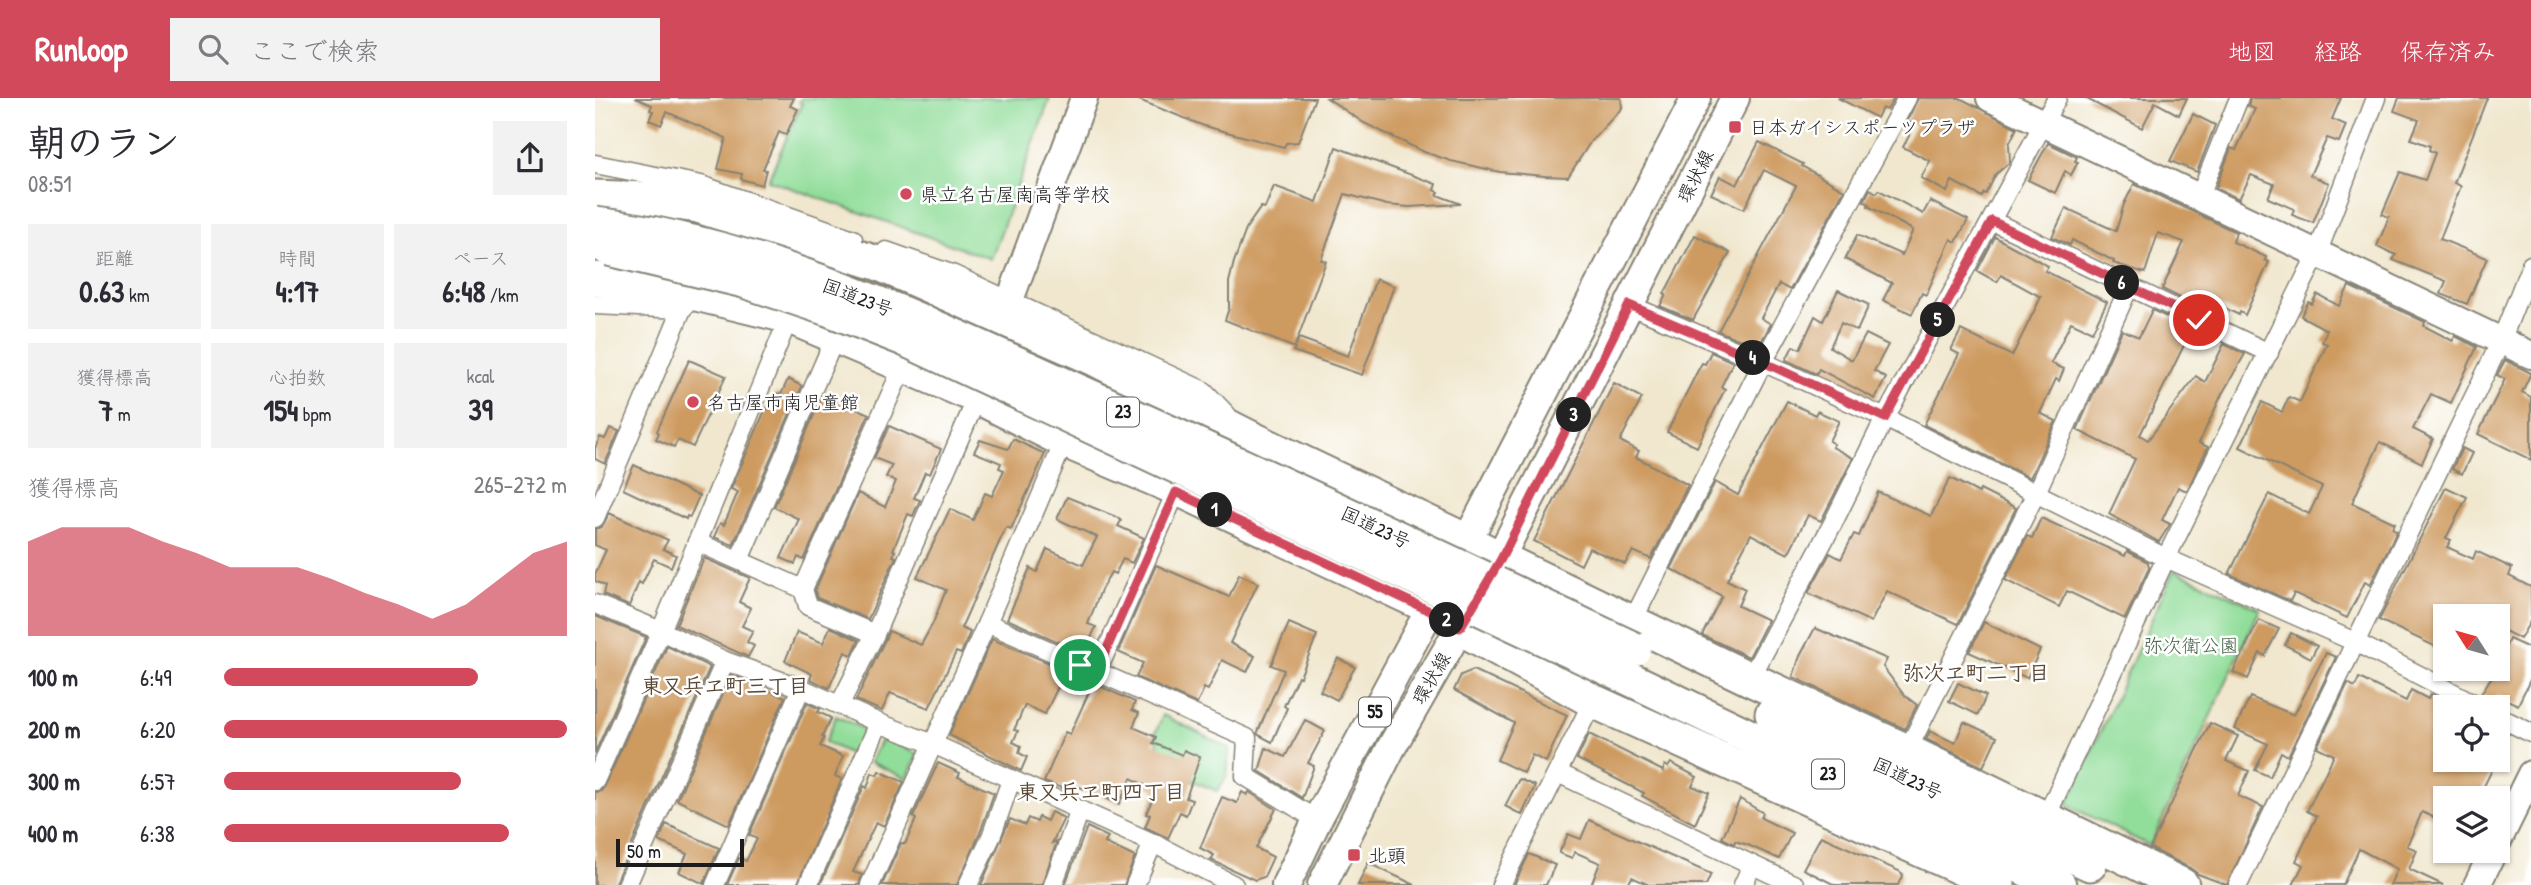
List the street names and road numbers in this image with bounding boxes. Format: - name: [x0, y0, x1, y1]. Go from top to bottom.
- street label: 環状線: [1670, 145, 1720, 207]
- street label: 国道23号: [819, 272, 897, 322]
- road number: 23: [1107, 398, 1139, 426]
- street label: 国道23号: [1337, 499, 1415, 555]
- street label: 環状線: [1405, 647, 1457, 709]
- road number: 55: [1359, 698, 1391, 726]
- street label: 国道23号: [1869, 750, 1947, 806]
- road number: 23: [1812, 760, 1844, 788]

